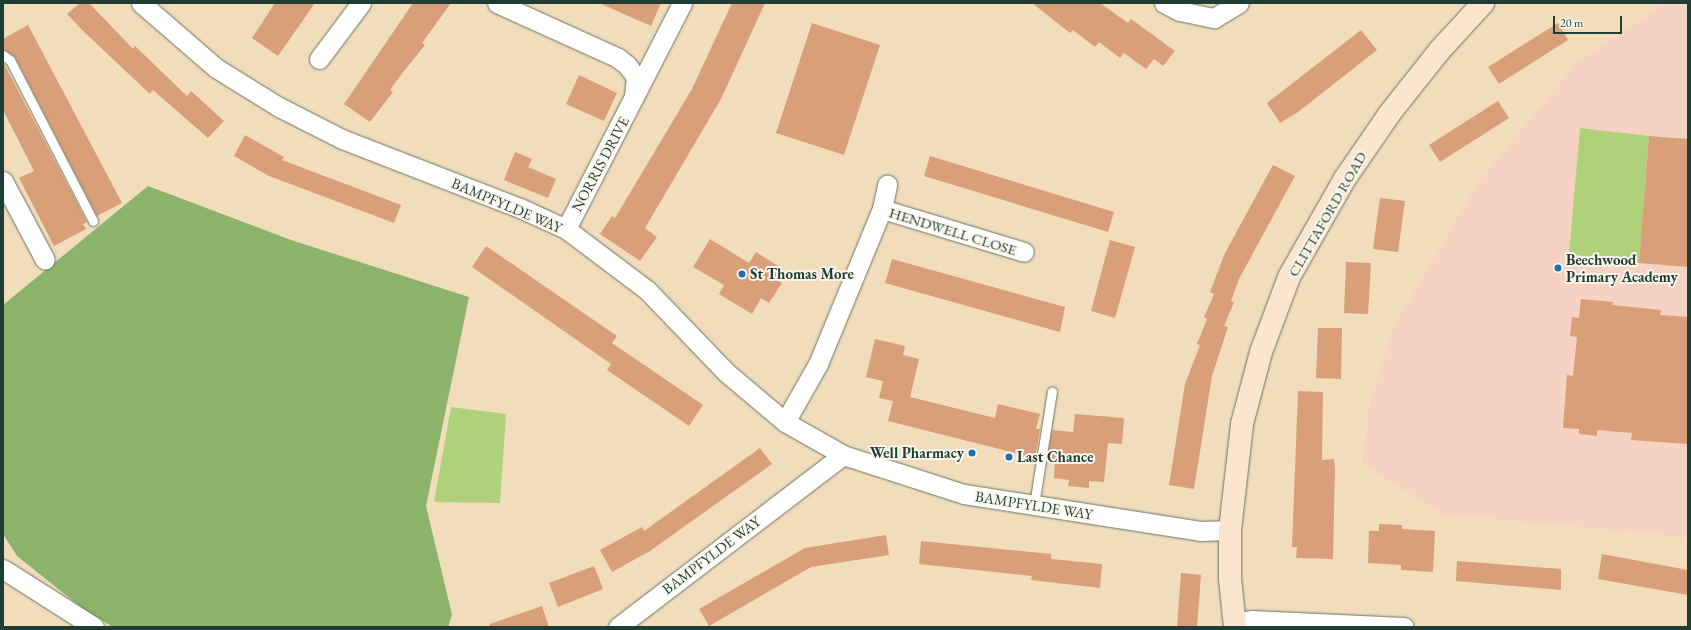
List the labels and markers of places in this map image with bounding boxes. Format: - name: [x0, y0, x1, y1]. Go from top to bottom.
- place label: Beechwood Primary Academy: [1566, 250, 1678, 285]
- marker: Beechwood Primary Academy: [1553, 263, 1563, 273]
- place label: St Thomas More: [750, 265, 854, 283]
- marker: St Thomas More: [737, 269, 747, 279]
- place label: Well Pharmacy: [870, 444, 964, 462]
- marker: Well Pharmacy: [967, 448, 977, 458]
- place label: Last Chance: [1017, 448, 1093, 466]
- marker: Last Chance: [1004, 452, 1014, 462]

